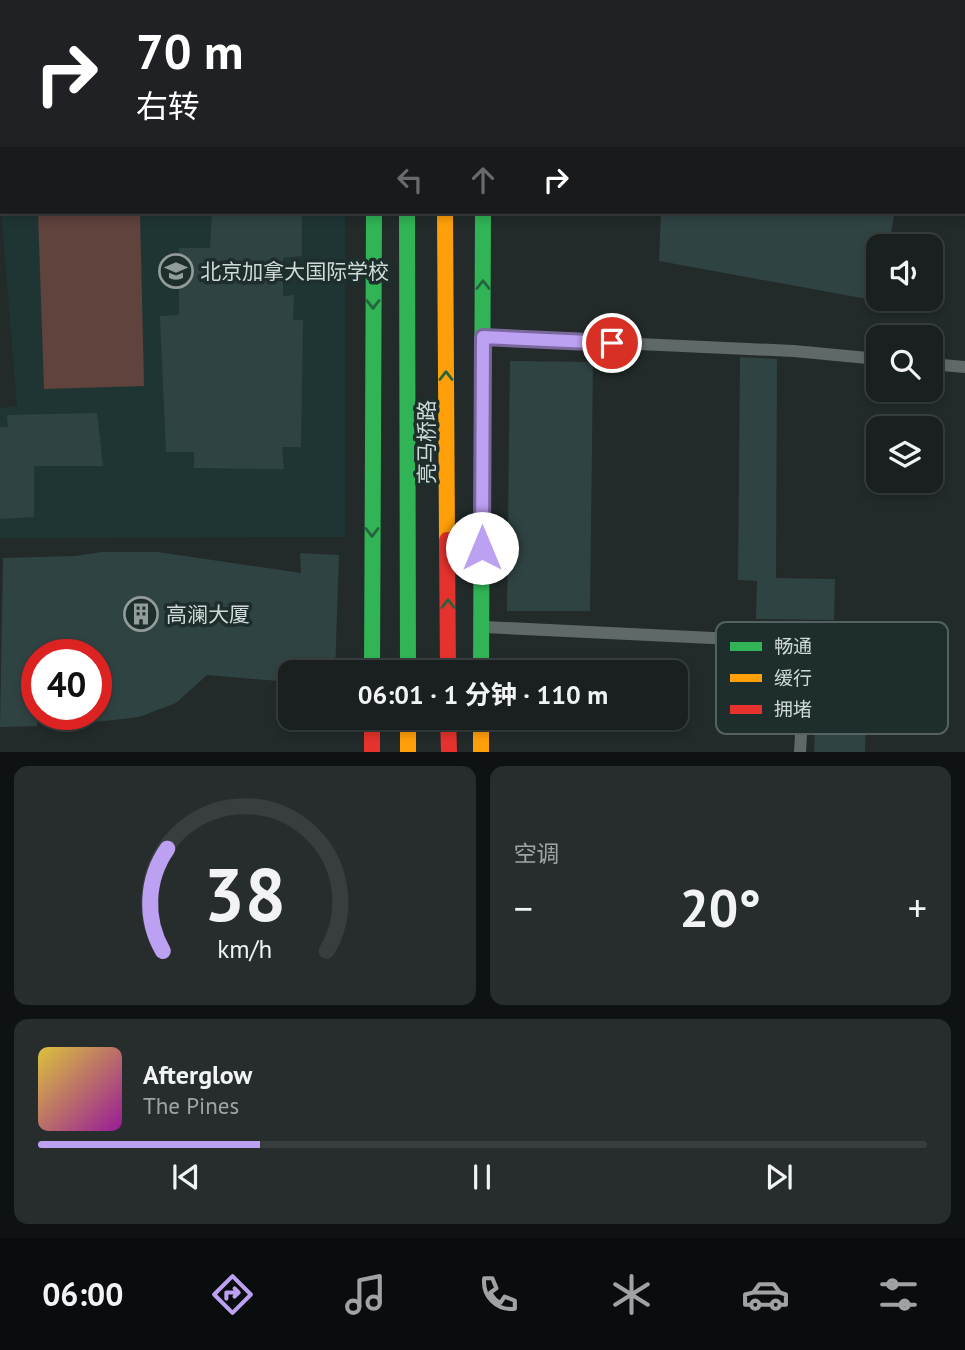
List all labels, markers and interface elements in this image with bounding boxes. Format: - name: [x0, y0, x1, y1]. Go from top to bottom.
- text: 70 m: [136, 19, 243, 83]
- icon: right: [21, 28, 112, 119]
- text: 右转: [136, 85, 200, 127]
- icon: left: [391, 161, 429, 199]
- icon: ahead: [464, 161, 502, 199]
- icon: right: [537, 161, 575, 199]
- map controls: [866, 234, 943, 493]
- button: sound: [866, 234, 943, 311]
- school or university icon: 北京加拿大国际学校: [157, 252, 195, 290]
- place label: 北京加拿大国际学校: [200, 258, 389, 285]
- one-way arrow: [475, 280, 491, 290]
- one-way arrow: [365, 300, 381, 310]
- pin: [582, 313, 642, 373]
- icon: arrive: [593, 324, 631, 362]
- button: search: [866, 325, 943, 402]
- one-way arrow: [438, 371, 454, 381]
- street label: 亮马桥路: [413, 400, 440, 484]
- button: layers: [866, 416, 943, 493]
- position arrow: [445, 511, 519, 585]
- one-way arrow: [364, 527, 380, 538]
- building icon: 高澜大厦: [122, 595, 160, 633]
- one-way arrow: [440, 598, 456, 609]
- place label: 高澜大厦: [166, 601, 250, 628]
- legend: [716, 622, 948, 734]
- text: 畅通: [774, 634, 812, 658]
- speed limit sign: 40: [21, 639, 112, 730]
- text: 缓行: [774, 666, 812, 690]
- text: 06:01 · 1 分钟 · 110 m: [358, 678, 608, 711]
- text: 拥堵: [774, 697, 812, 721]
- text: 空调: [514, 839, 560, 868]
- text: 38: [203, 848, 286, 942]
- text: 20°: [679, 874, 761, 941]
- text: −: [514, 883, 533, 932]
- text: +: [908, 883, 927, 932]
- text: km/h: [217, 933, 272, 965]
- text: Afterglow: [143, 1058, 252, 1091]
- text: The Pines: [143, 1091, 239, 1120]
- icon: previous: [167, 1158, 205, 1196]
- icon: pause: [463, 1158, 501, 1196]
- icon: next: [760, 1158, 798, 1196]
- icon: directions: [208, 1270, 257, 1319]
- icon: music: [341, 1270, 390, 1319]
- icon: phone: [474, 1270, 523, 1319]
- icon: climate: [607, 1270, 656, 1319]
- icon: car: [741, 1270, 790, 1319]
- icon: filters: [874, 1270, 923, 1319]
- text: 06:00: [42, 1273, 123, 1315]

